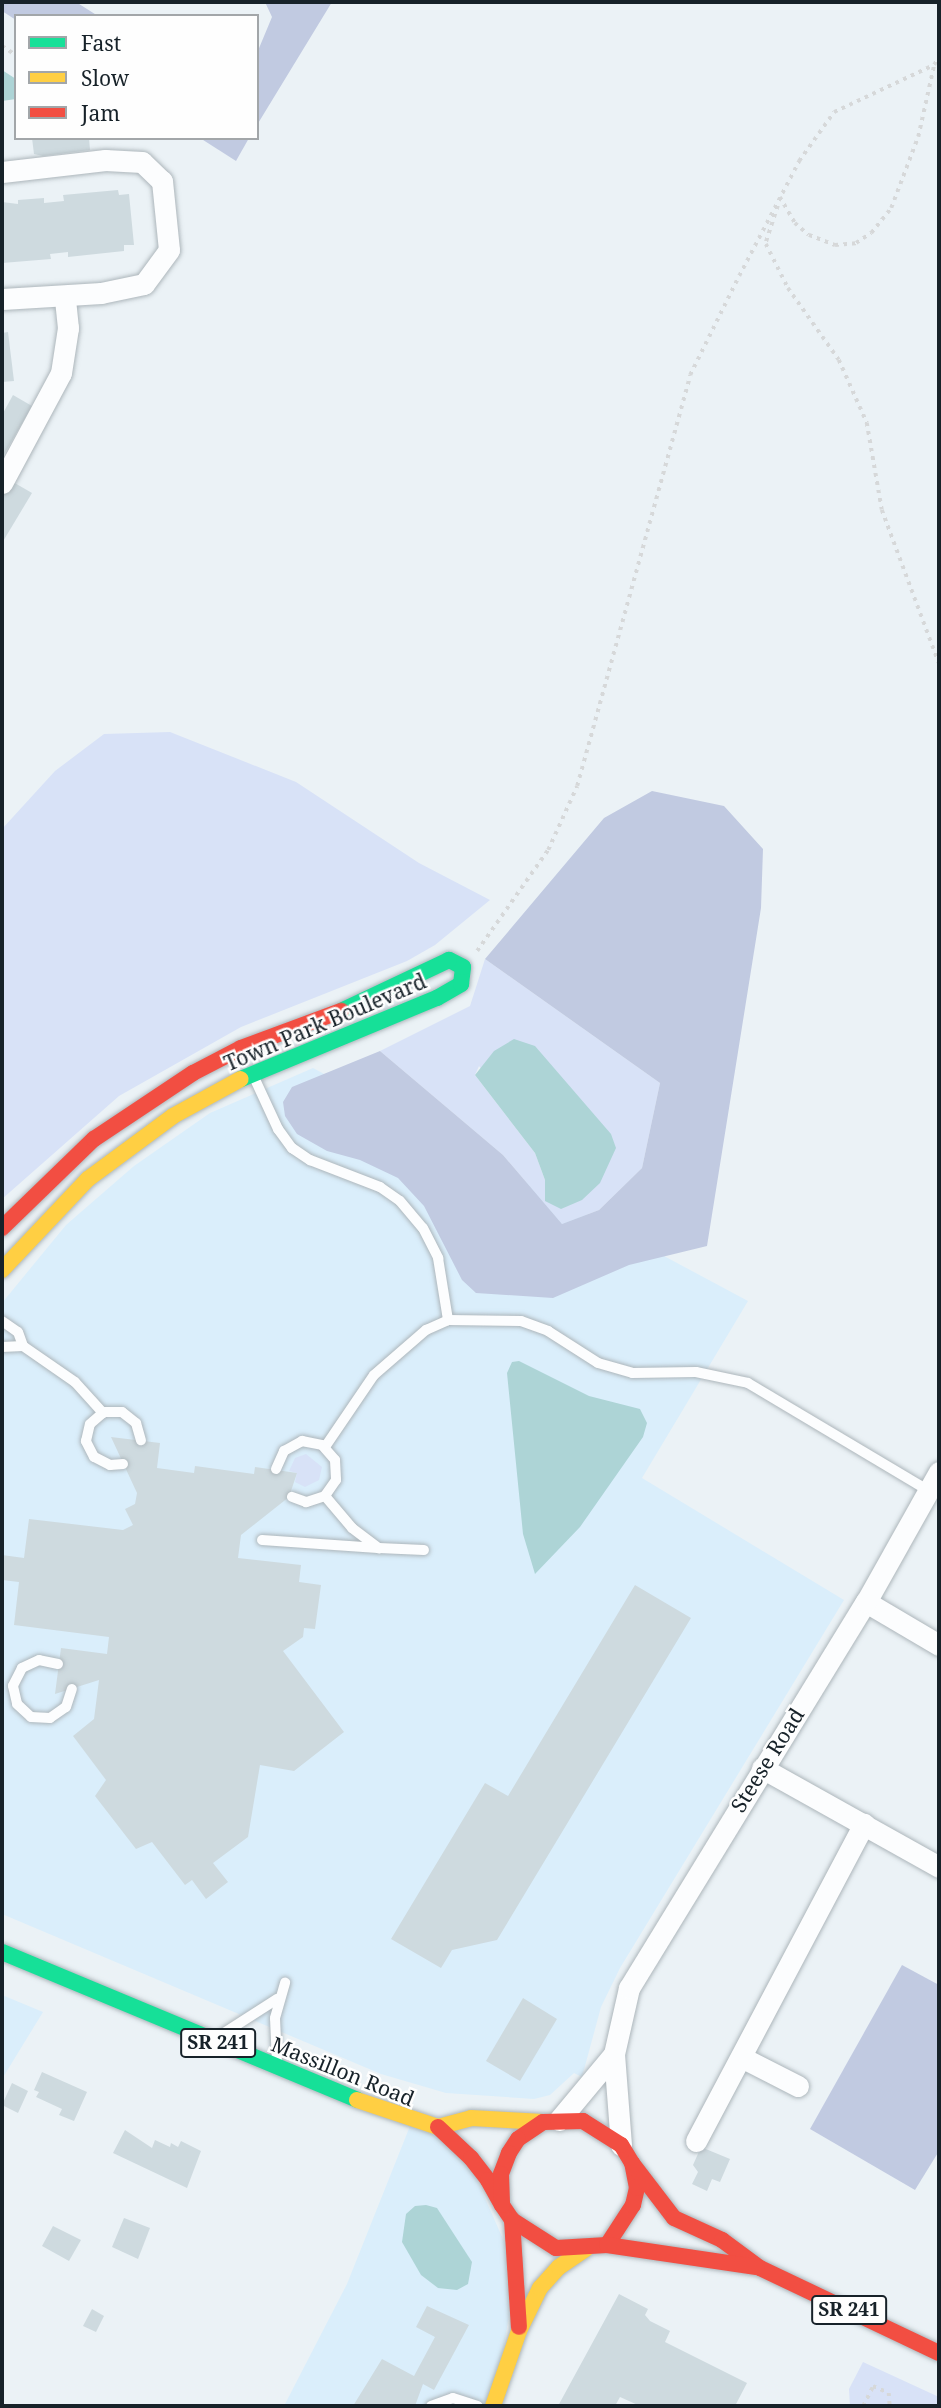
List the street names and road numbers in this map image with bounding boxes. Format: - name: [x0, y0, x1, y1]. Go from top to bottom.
- street label: Town Park Boulevard: [220, 968, 430, 1076]
- street label: Steese Road: [725, 1703, 809, 1817]
- road number: SR 241: [180, 2027, 256, 2058]
- street label: Massillon Road: [268, 2031, 418, 2111]
- road number: SR 241: [810, 2294, 888, 2326]

